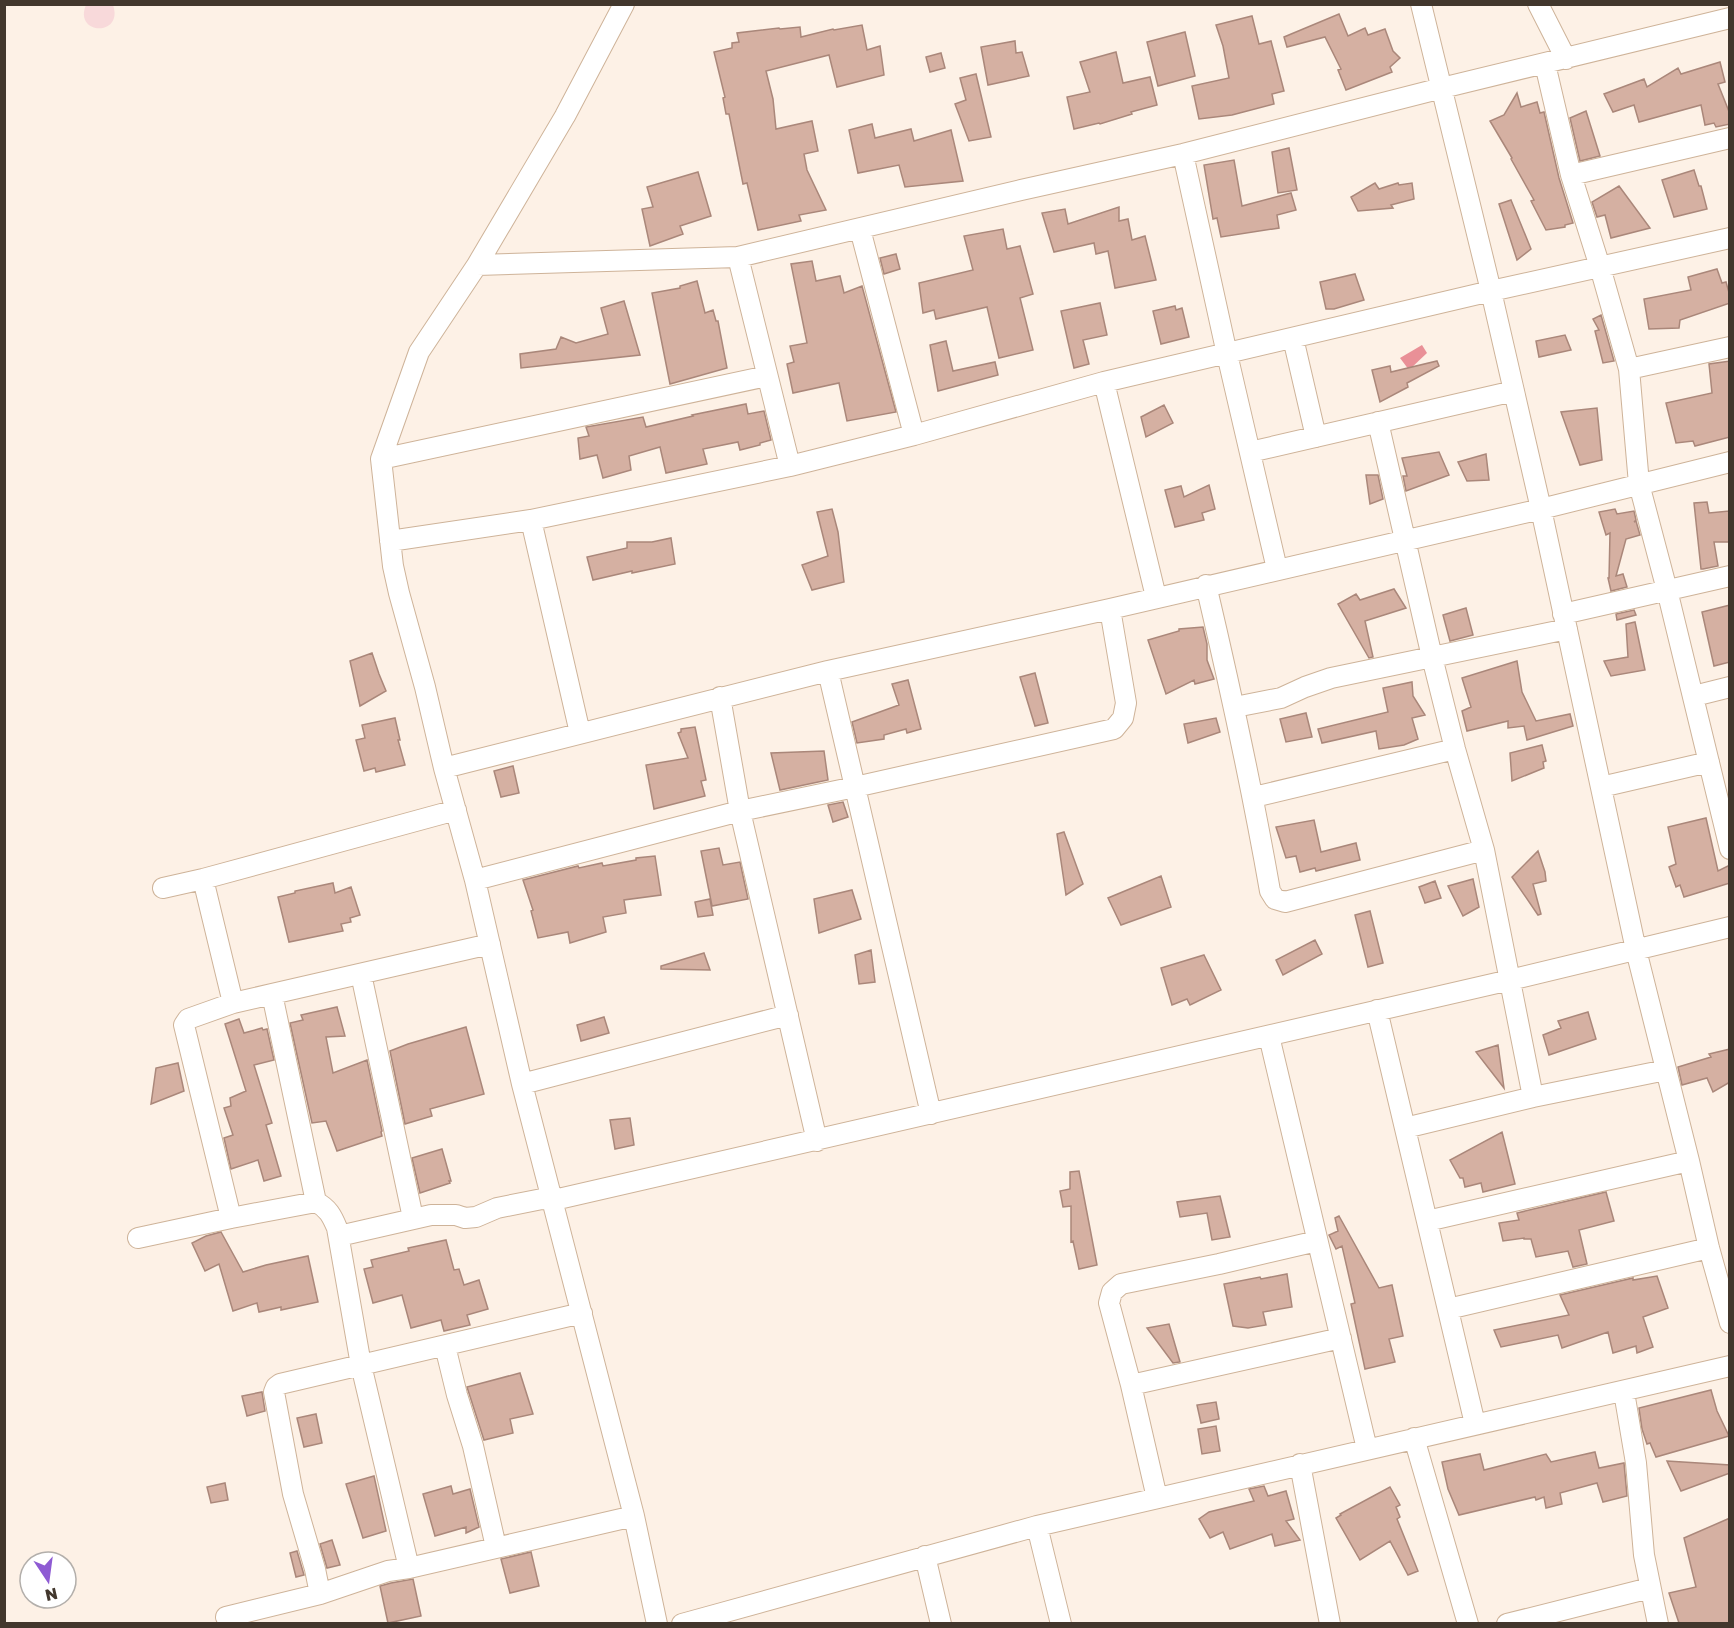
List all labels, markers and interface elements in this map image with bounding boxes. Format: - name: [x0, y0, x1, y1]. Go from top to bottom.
- north arrow: [18, 1550, 78, 1610]
- text: N: [43, 1584, 60, 1606]

